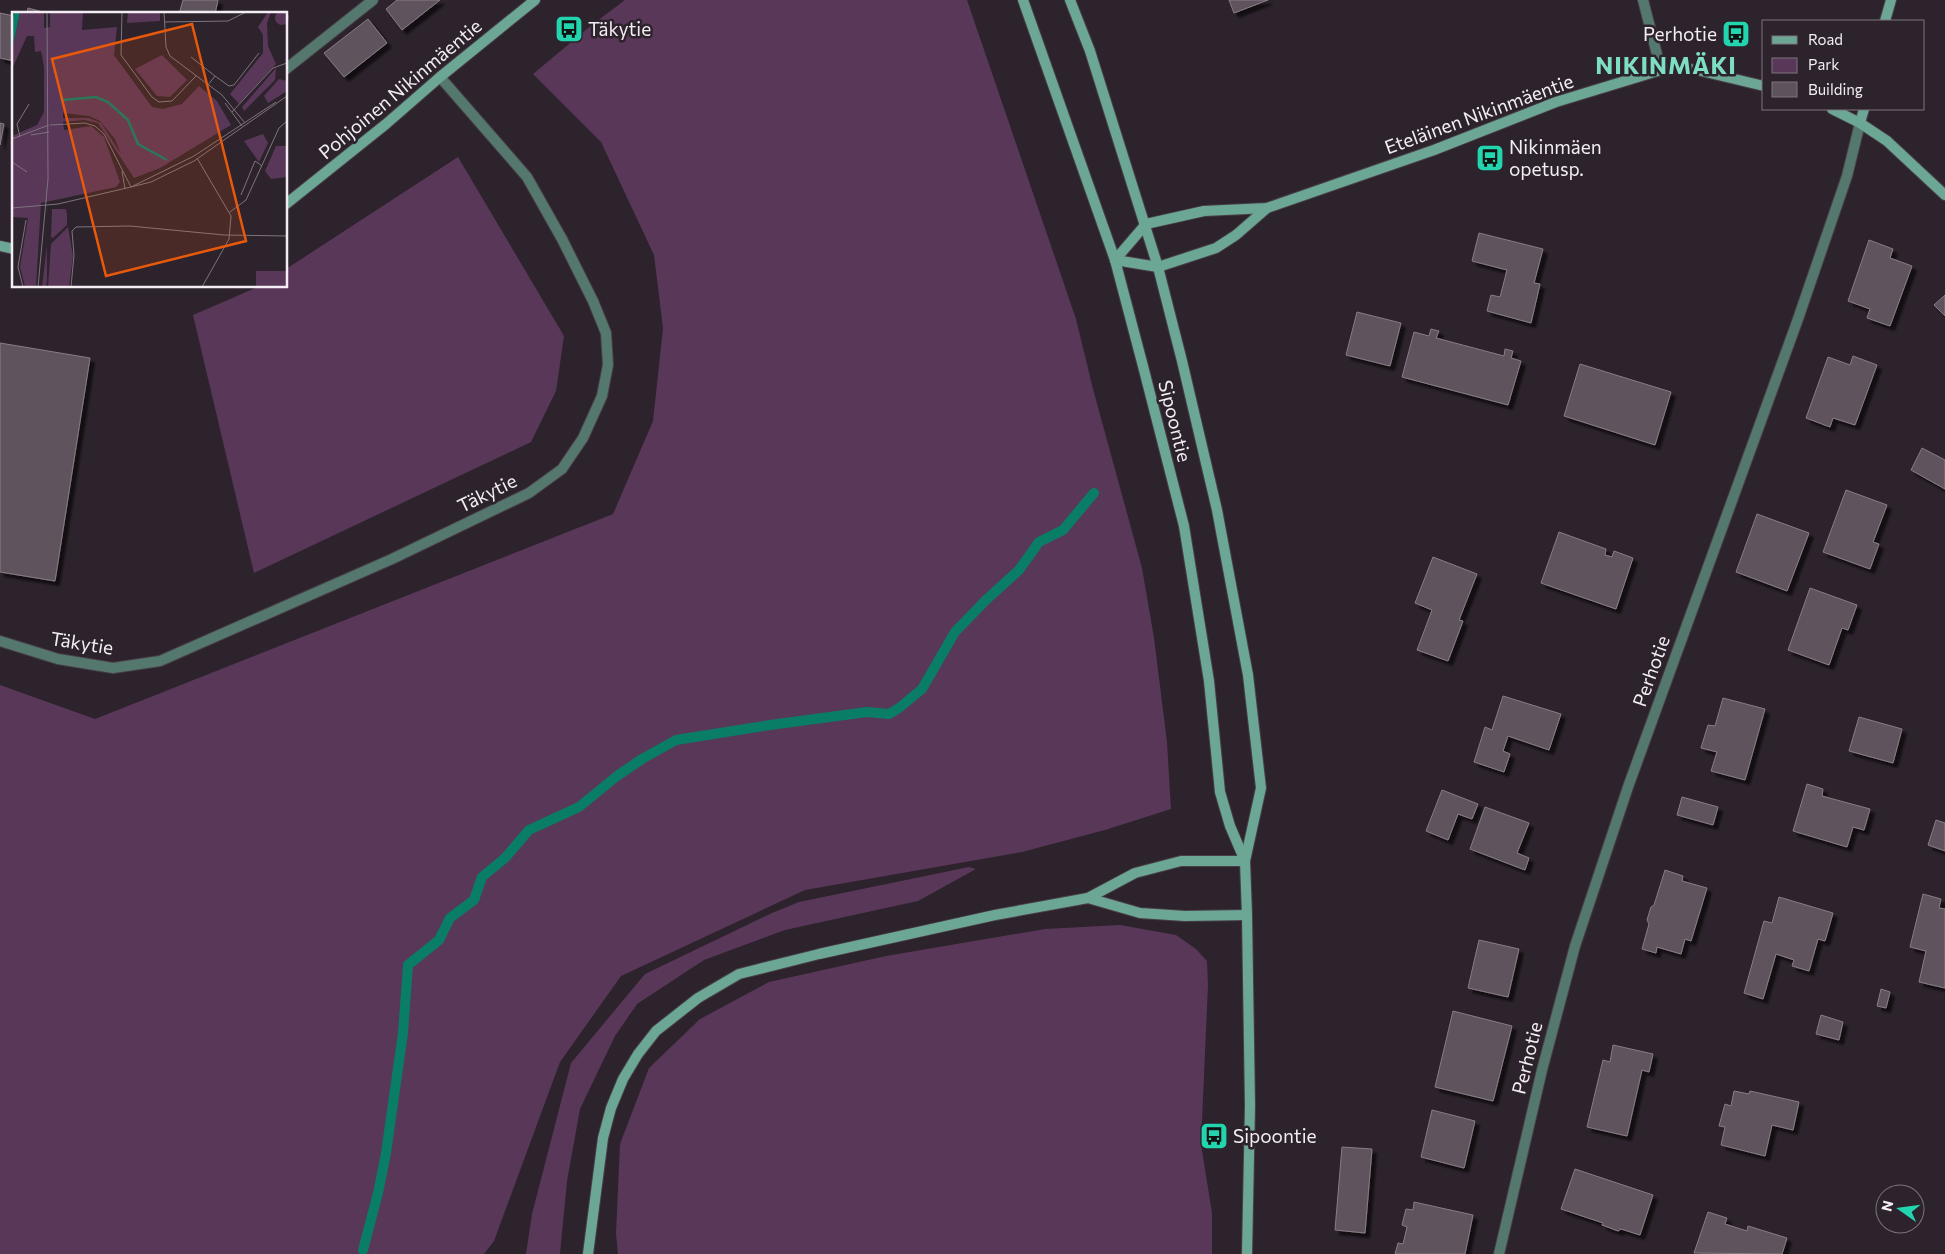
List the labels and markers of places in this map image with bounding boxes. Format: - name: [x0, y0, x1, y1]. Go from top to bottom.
- bus stop icon: Täkytie: [554, 14, 584, 44]
- place label: Täkytie: [588, 17, 651, 40]
- bus stop icon: Perhotie: [1721, 19, 1751, 49]
- place label: Perhotie: [1643, 22, 1717, 45]
- place label: Nikinmäen opetusp.: [1509, 135, 1602, 180]
- bus stop icon: Nikinmäen opetusp.: [1475, 143, 1505, 173]
- bus stop icon: Sipoontie: [1199, 1121, 1229, 1151]
- place label: Sipoontie: [1233, 1124, 1317, 1147]

